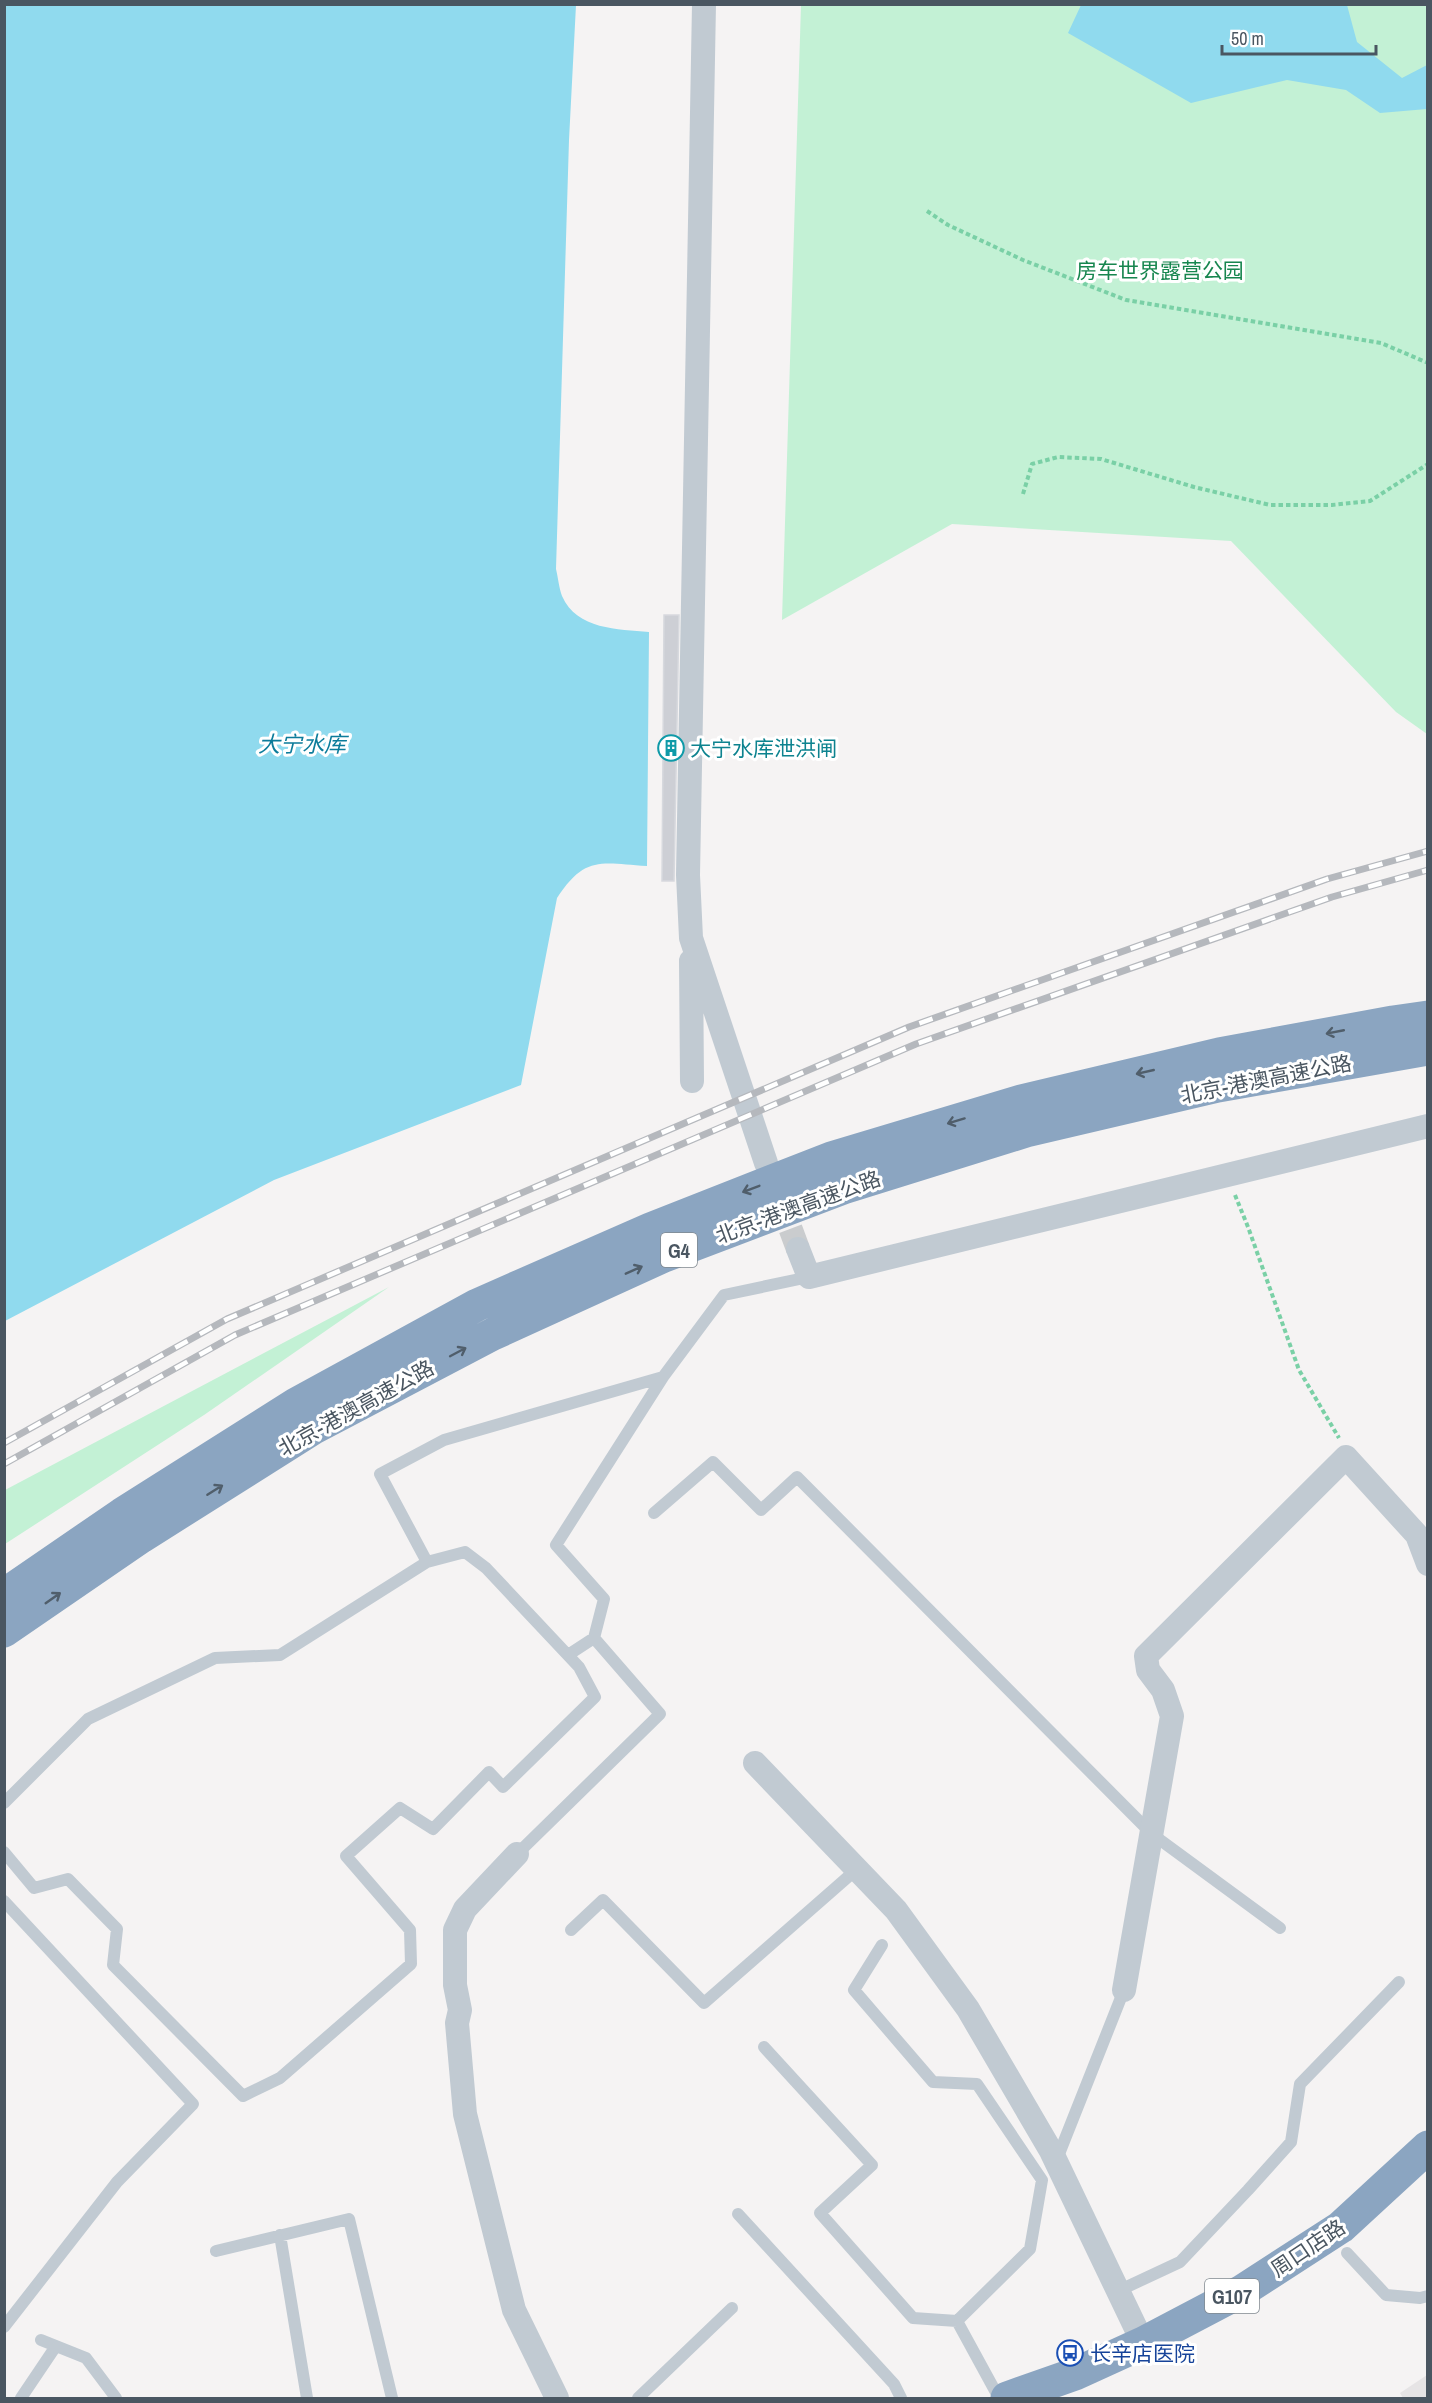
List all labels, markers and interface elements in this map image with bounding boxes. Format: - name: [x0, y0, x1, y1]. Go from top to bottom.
- scale bar: [1222, 18, 1376, 56]
- text: 50 m: [1231, 26, 1264, 51]
- park label: 房车世界露营公园: [1076, 256, 1244, 285]
- water label: 大宁水库: [258, 729, 350, 759]
- building icon: 大宁水库泄洪闸: [656, 733, 686, 763]
- place label: 大宁水库泄洪闸: [690, 734, 837, 763]
- one-way arrow: [1326, 1027, 1346, 1038]
- street label: 北京-港澳高速公路: [1178, 1048, 1354, 1110]
- one-way arrow: [1135, 1066, 1154, 1078]
- one-way arrow: [947, 1116, 966, 1127]
- street label: 北京-港澳高速公路: [711, 1164, 885, 1250]
- one-way arrow: [742, 1184, 761, 1195]
- road number: G4: [661, 1233, 697, 1267]
- one-way arrow: [625, 1263, 643, 1275]
- one-way arrow: [448, 1346, 466, 1358]
- street label: 北京-港澳高速公路: [273, 1353, 439, 1463]
- one-way arrow: [206, 1484, 223, 1496]
- one-way arrow: [44, 1592, 60, 1604]
- street label: 周口店路: [1265, 2212, 1351, 2284]
- road number: G107: [1205, 2279, 1259, 2313]
- bus stop icon: 长辛店医院: [1055, 2338, 1085, 2368]
- place label: 长辛店医院: [1090, 2339, 1195, 2368]

